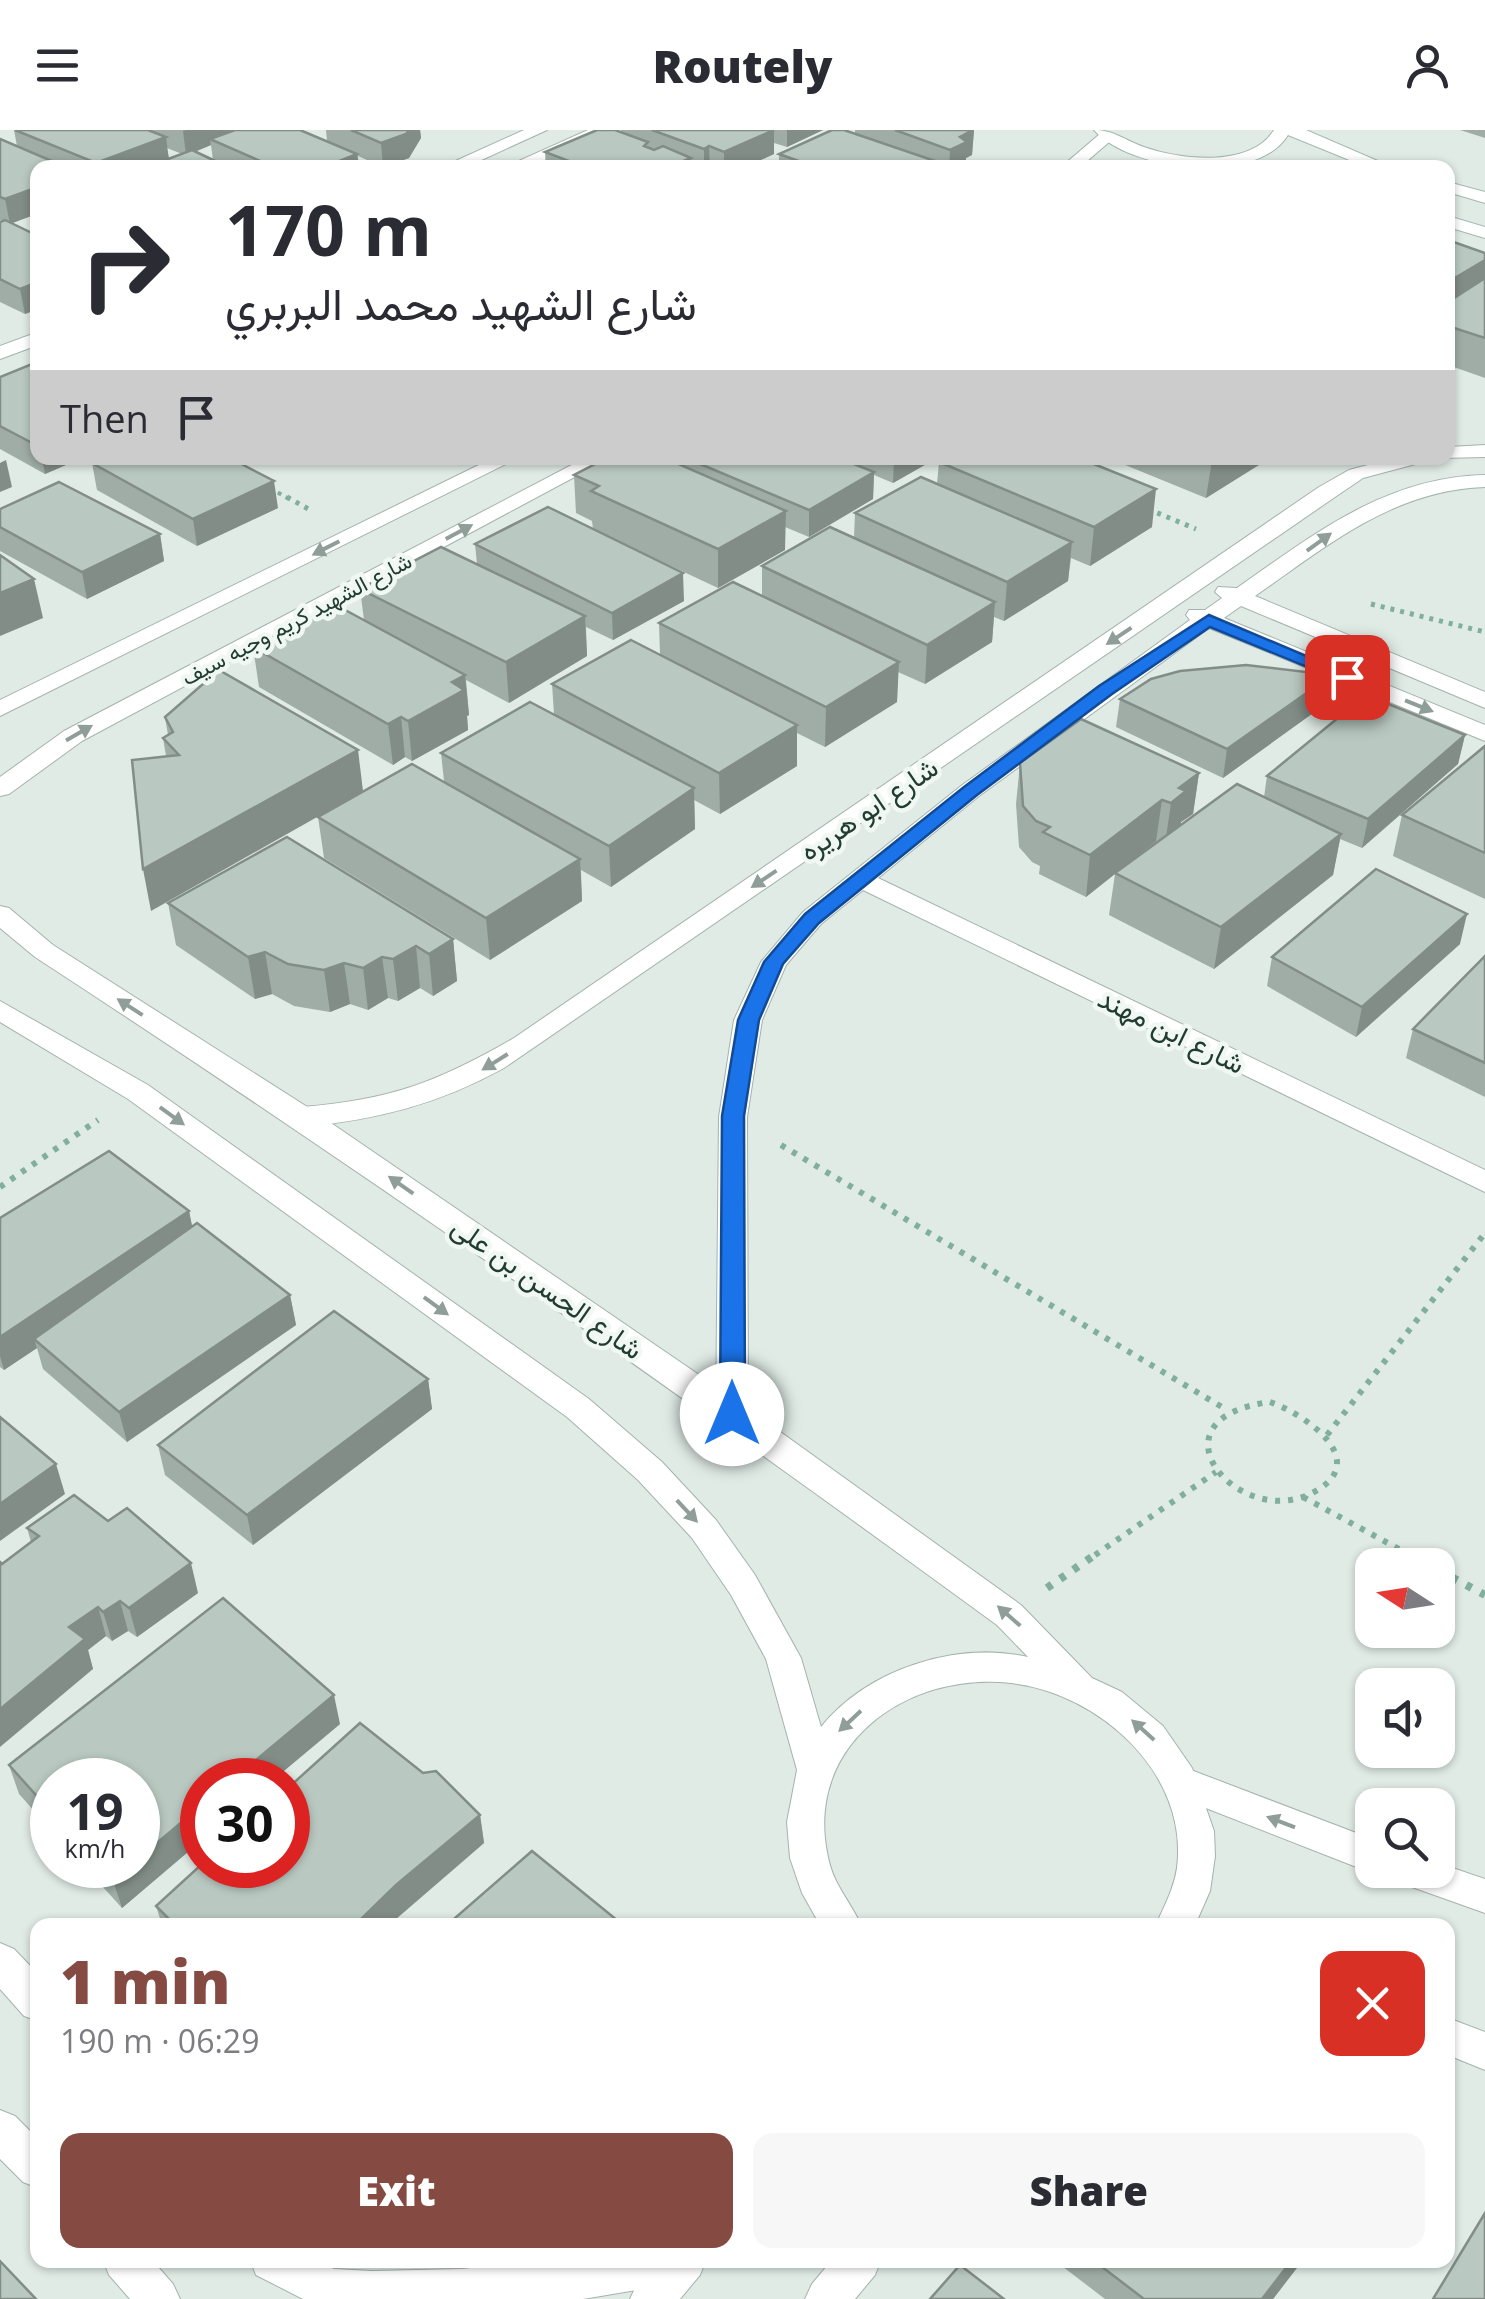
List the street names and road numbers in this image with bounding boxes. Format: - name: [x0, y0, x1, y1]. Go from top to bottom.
- street label: شارع الشهيد كريم وجيه سيف: [176, 545, 417, 692]
- street label: شارع ابو هريره: [791, 748, 945, 869]
- street label: شارع ابن مهند: [1092, 978, 1252, 1083]
- street label: شارع الحسن بن على: [444, 1207, 651, 1368]

